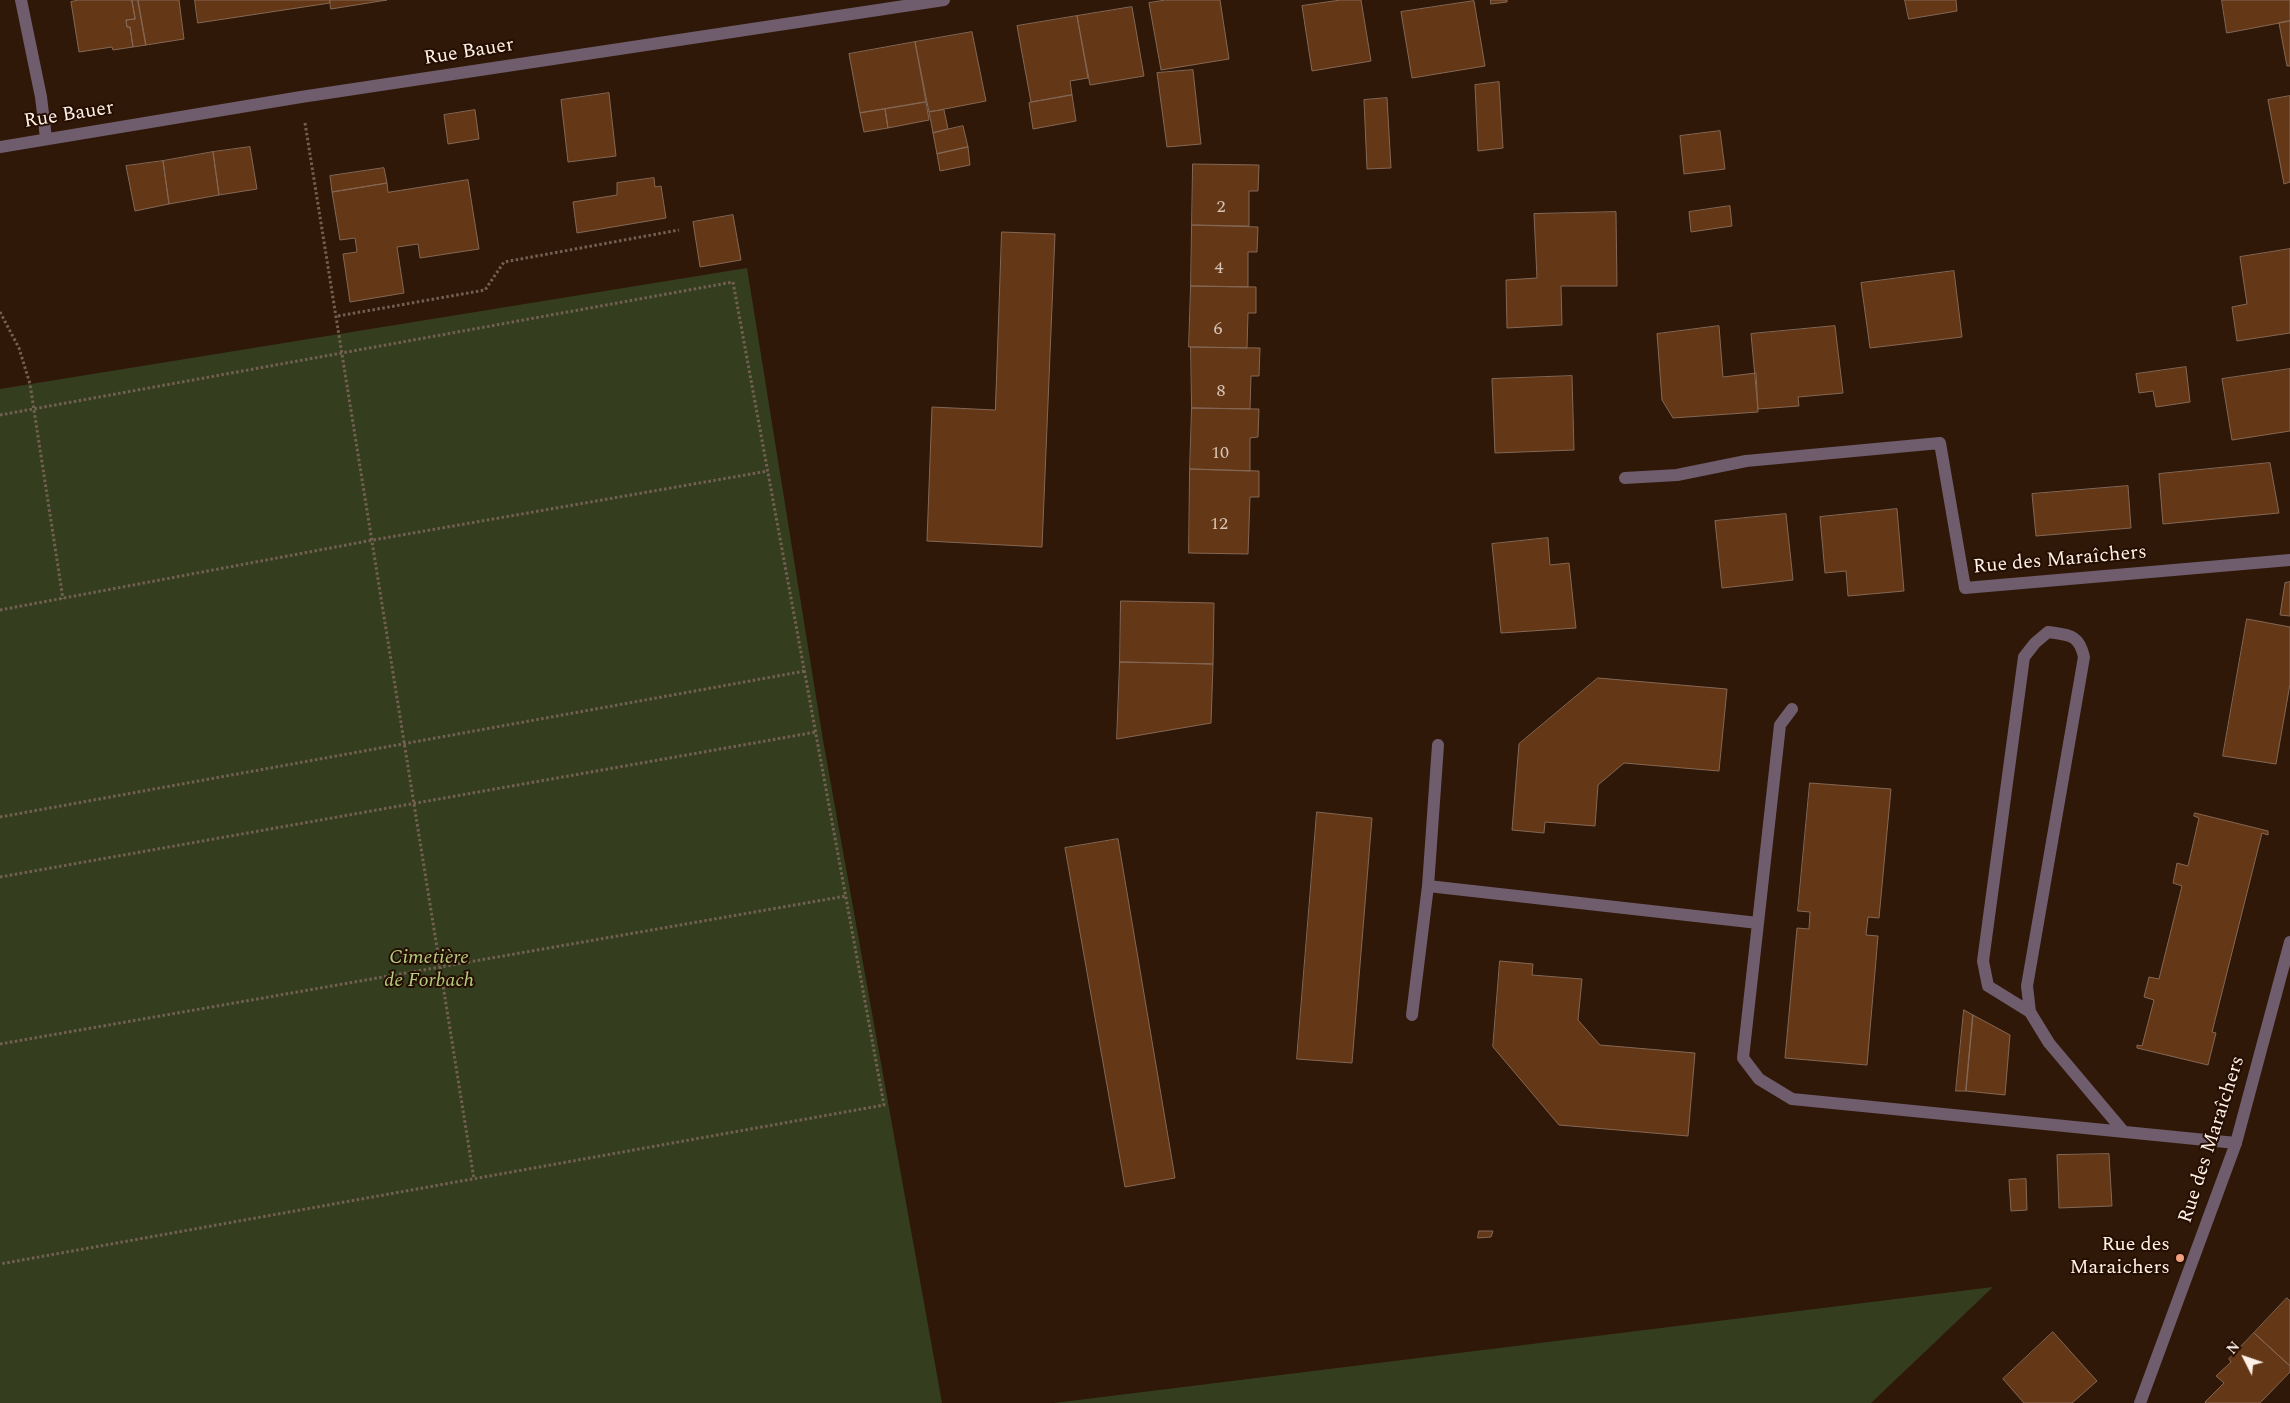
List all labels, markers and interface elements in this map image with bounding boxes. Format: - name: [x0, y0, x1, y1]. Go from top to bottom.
- street label: Rue Bauer: [422, 34, 516, 72]
- street label: Rue Bauer: [22, 97, 116, 135]
- house number: 2: [1217, 197, 1225, 219]
- house number: 4: [1215, 258, 1223, 280]
- house number: 6: [1214, 319, 1222, 341]
- house number: 8: [1217, 381, 1225, 403]
- house number: 10: [1211, 443, 1229, 465]
- house number: 12: [1210, 514, 1228, 536]
- street label: Rue des Maraîchers: [1972, 541, 2148, 581]
- park label: Cimetière de Forbach: [384, 947, 474, 994]
- street label: Rue des Maraîchers: [2175, 1053, 2251, 1227]
- place label: Rue des Maraichers: [2069, 1234, 2170, 1281]
- marker: Rue des Maraichers: [2174, 1252, 2186, 1264]
- north arrow: [2220, 1333, 2270, 1383]
- text: N: [2222, 1337, 2245, 1359]

